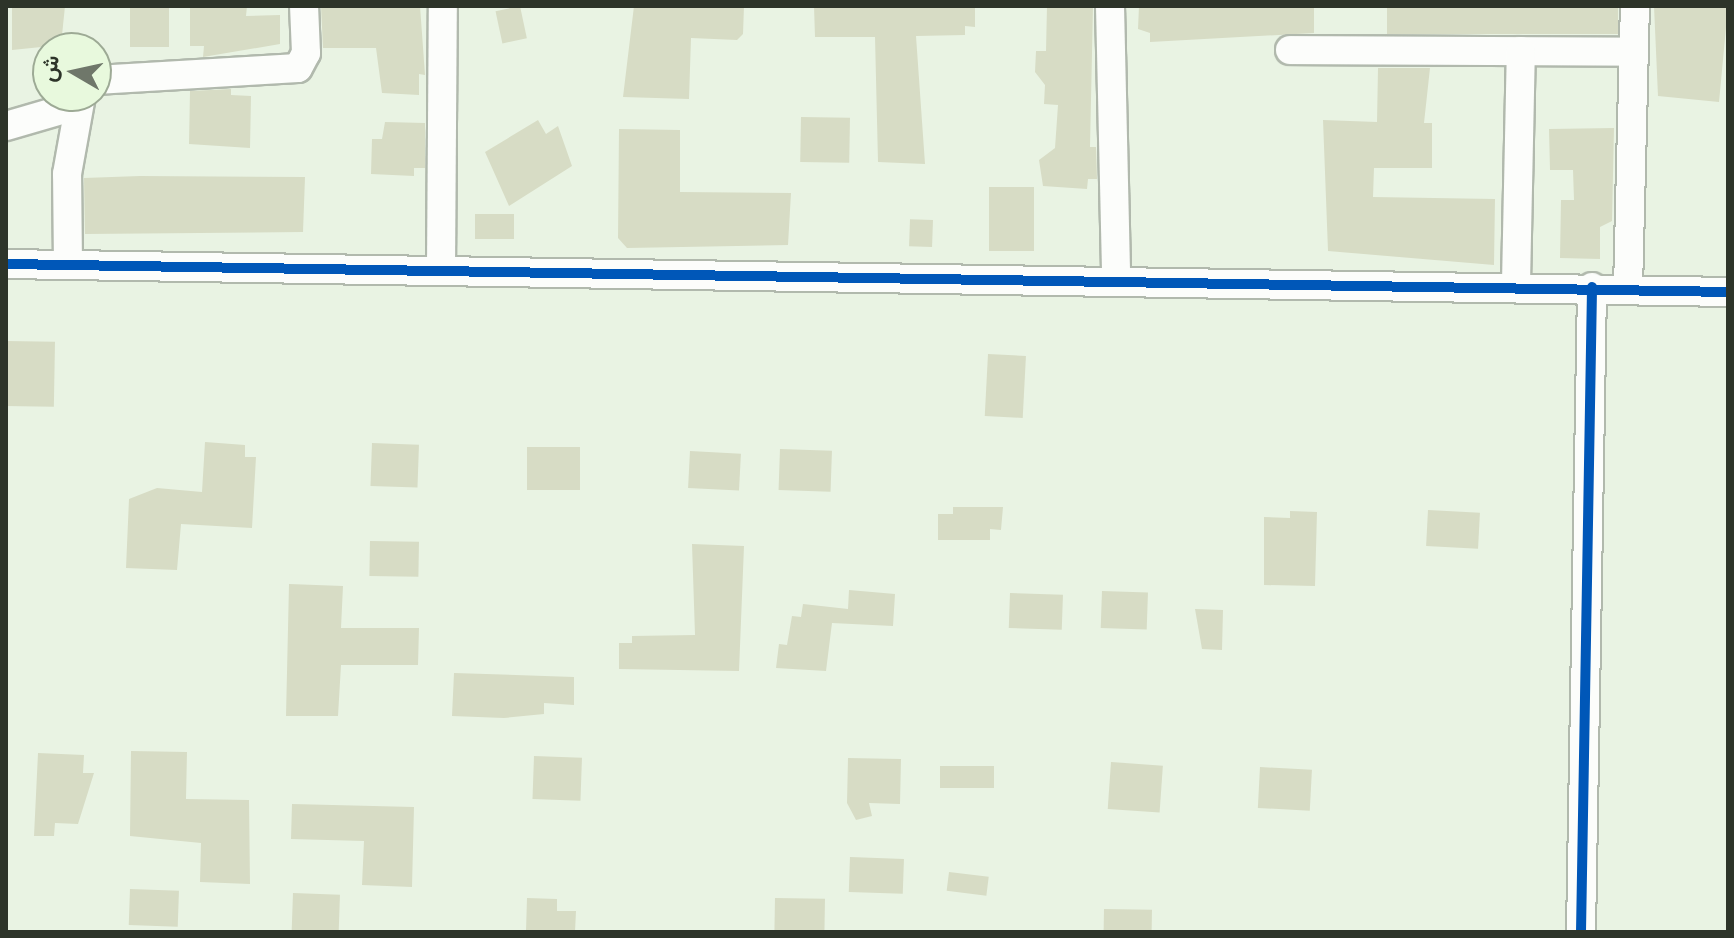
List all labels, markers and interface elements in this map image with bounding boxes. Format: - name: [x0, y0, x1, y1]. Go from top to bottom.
- north arrow: [32, 32, 112, 112]
- text: ش: [34, 53, 65, 84]

